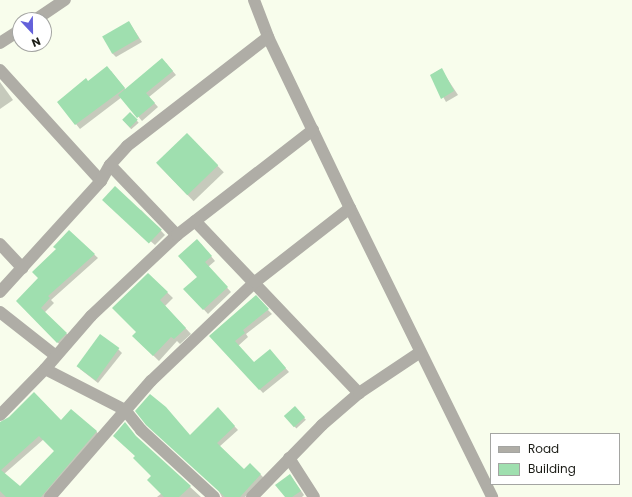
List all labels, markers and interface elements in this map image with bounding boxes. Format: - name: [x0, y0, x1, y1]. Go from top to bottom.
- north arrow: [12, 12, 52, 52]
- text: N: [29, 33, 43, 51]
- legend: [490, 433, 620, 485]
- text: Road: [528, 440, 559, 457]
- text: Building: [528, 460, 576, 477]

